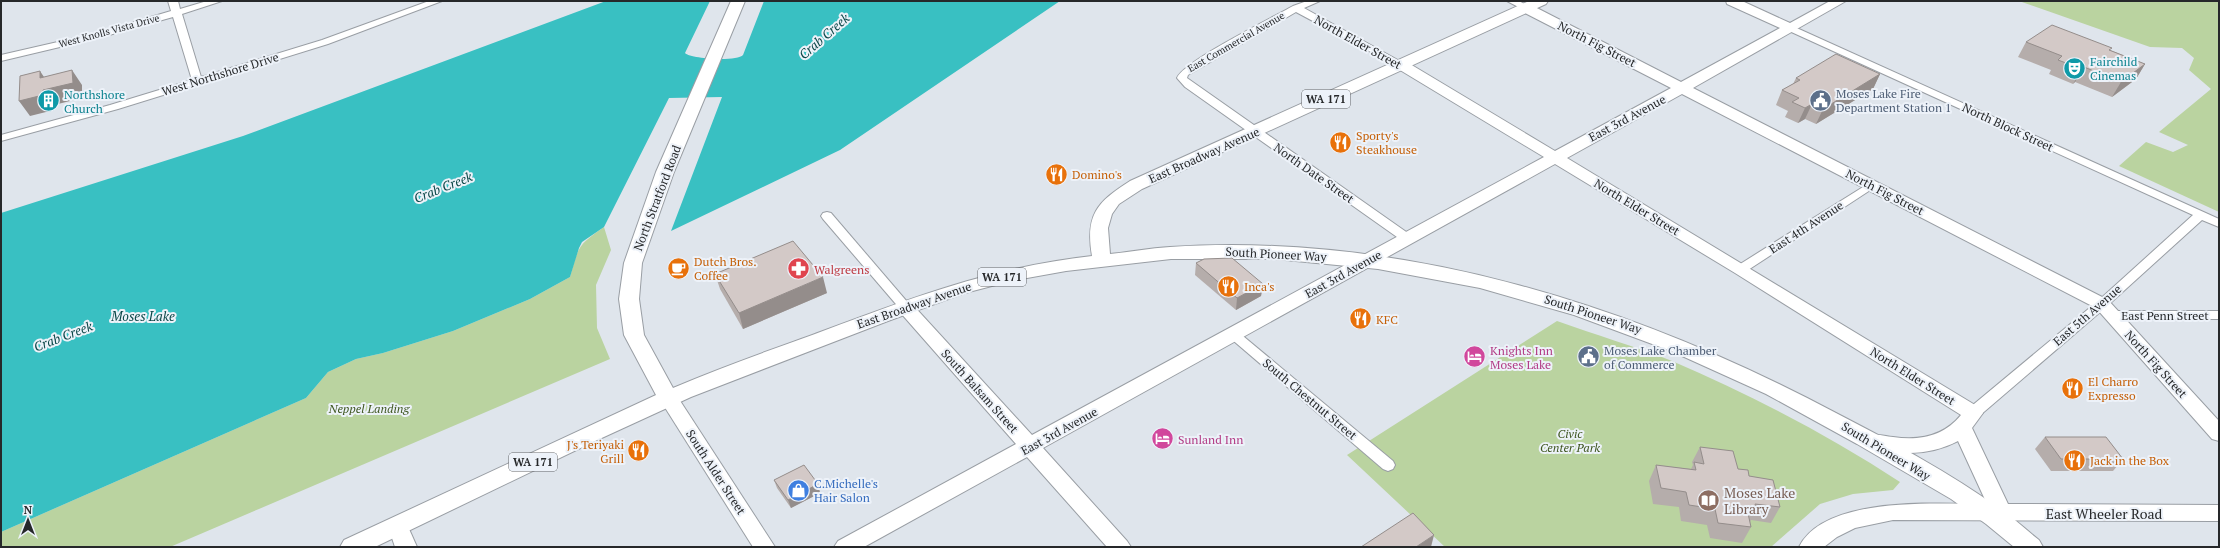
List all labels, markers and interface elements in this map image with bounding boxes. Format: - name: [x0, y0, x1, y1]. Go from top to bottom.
- water label: Crab Creek: [795, 9, 854, 63]
- street label: East Commercial Avenue: [1185, 9, 1287, 75]
- street label: West Knolls Vista Drive: [57, 11, 161, 51]
- street label: North Elder Street: [1312, 12, 1405, 72]
- street label: North Fig Street: [1555, 18, 1639, 70]
- street label: West Northshore Drive: [160, 49, 280, 99]
- place label: Fairchild Cinemas: [2090, 54, 2138, 83]
- theatre icon: Fairchild Cinemas: [2062, 55, 2088, 81]
- place label: Moses Lake Fire Department Station 1: [1836, 86, 1951, 115]
- place label: Northshore Church: [64, 87, 125, 116]
- public building icon: Moses Lake Fire Department Station 1: [1807, 87, 1833, 113]
- building icon: Northshore Church: [36, 88, 62, 114]
- road number: WA 171: [1302, 90, 1350, 108]
- street label: East 3rd Avenue: [1586, 91, 1668, 145]
- street label: North Block Street: [1960, 99, 2056, 155]
- street label: East Broadway Avenue: [1146, 124, 1262, 186]
- place label: Sporty's Steakhouse: [1356, 128, 1417, 157]
- restaurant icon: Sporty's Steakhouse: [1328, 129, 1354, 155]
- street label: North Date Street: [1271, 140, 1357, 207]
- street label: North Stratford Road: [630, 143, 684, 253]
- restaurant icon: Domino's: [1044, 161, 1070, 187]
- street label: North Fig Street: [1843, 166, 1927, 218]
- water label: Crab Creek: [411, 167, 476, 207]
- place label: Domino's: [1072, 167, 1122, 182]
- street label: North Elder Street: [1591, 176, 1683, 239]
- street label: East 4th Avenue: [1766, 197, 1846, 257]
- street label: South Pioneer Way: [1225, 244, 1328, 264]
- street label: East 3rd Avenue: [1302, 247, 1384, 301]
- place label: Dutch Bros. Coffee: [694, 254, 757, 283]
- cafe icon: Dutch Bros. Coffee: [665, 255, 691, 281]
- pharmacy icon: Walgreens: [785, 256, 811, 282]
- place label: Walgreens: [814, 262, 869, 277]
- road number: WA 171: [978, 268, 1026, 286]
- restaurant icon: Inca's: [1215, 273, 1241, 299]
- street label: East Broadway Avenue: [855, 278, 973, 332]
- place label: Inca's: [1244, 279, 1275, 294]
- street label: East 5th Avenue: [2050, 281, 2124, 349]
- street label: South Pioneer Way: [1543, 291, 1644, 337]
- restaurant icon: KFC: [1347, 306, 1373, 332]
- water label: Moses Lake: [110, 307, 175, 325]
- street label: East Penn Street: [2121, 308, 2209, 323]
- place label: KFC: [1376, 312, 1398, 327]
- water label: Crab Creek: [31, 316, 96, 355]
- street label: North Fig Street: [2122, 327, 2191, 401]
- place label: Knights Inn Moses Lake: [1490, 343, 1553, 372]
- place label: Moses Lake Chamber of Commerce: [1604, 343, 1717, 372]
- hotel icon: Knights Inn Moses Lake: [1462, 344, 1488, 370]
- public building icon: Moses Lake Chamber of Commerce: [1576, 344, 1602, 370]
- street label: North Elder Street: [1868, 344, 1959, 408]
- street label: South Balsam Street: [938, 346, 1022, 437]
- street label: South Chestnut Street: [1260, 355, 1361, 443]
- place label: El Charro Expresso: [2088, 374, 2139, 403]
- restaurant icon: El Charro Expresso: [2060, 375, 2086, 401]
- park label: Neppel Landing: [328, 401, 410, 416]
- street label: East 3rd Avenue: [1018, 404, 1100, 458]
- street label: South Pioneer Way: [1839, 419, 1934, 484]
- hotel icon: Sunland Inn: [1149, 426, 1175, 452]
- park label: Civic Center Park: [1540, 426, 1600, 455]
- street label: South Alder Street: [683, 427, 749, 518]
- place label: Sunland Inn: [1178, 432, 1243, 447]
- place label: J's Teriyaki Grill: [567, 437, 624, 466]
- restaurant icon: J's Teriyaki Grill: [626, 438, 652, 464]
- restaurant icon: Jack in the Box: [2061, 447, 2087, 473]
- road number: WA 171: [509, 453, 557, 471]
- place label: Jack in the Box: [2090, 453, 2170, 468]
- place label: C.Michelle's Hair Salon: [814, 476, 878, 505]
- shop icon: C.Michelle's Hair Salon: [785, 477, 811, 503]
- place label: Moses Lake Library: [1724, 483, 1795, 518]
- library icon: Moses Lake Library: [1696, 487, 1722, 513]
- north arrow: [8, 500, 48, 540]
- text: N: [24, 503, 33, 517]
- street label: East Wheeler Road: [2046, 504, 2162, 523]

